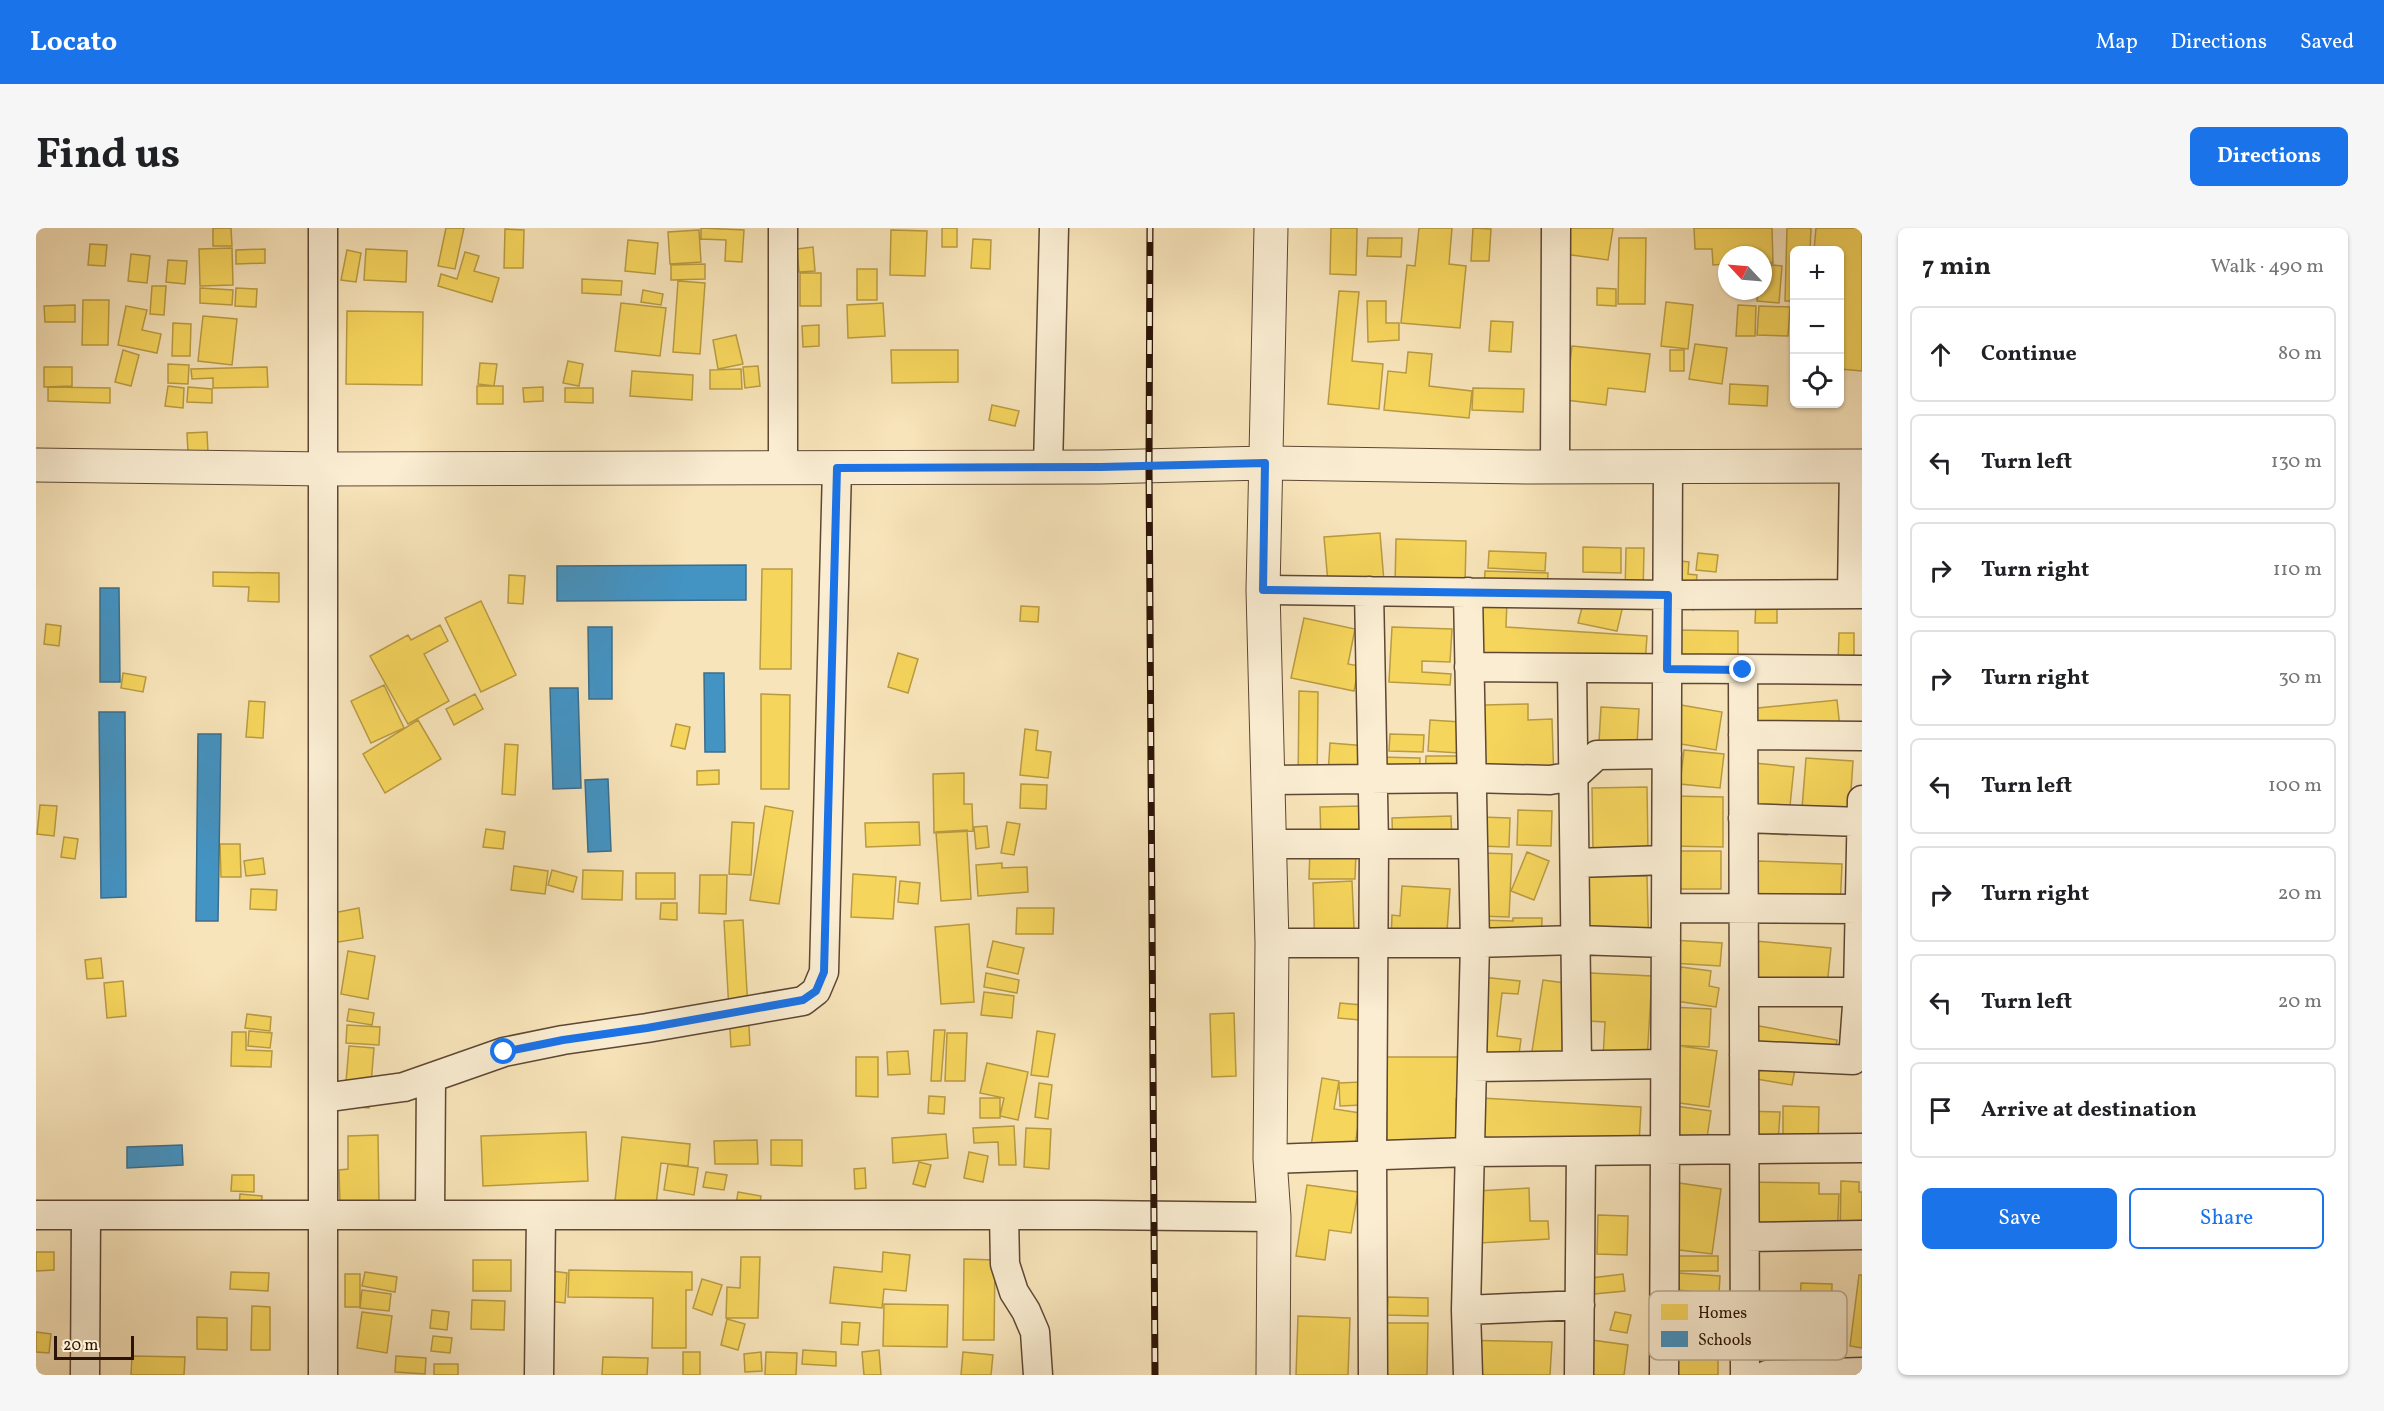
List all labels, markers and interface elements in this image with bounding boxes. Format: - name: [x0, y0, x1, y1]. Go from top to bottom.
- text: Locato: [30, 23, 117, 62]
- text: Map: [2096, 28, 2138, 57]
- text: Directions: [2171, 28, 2267, 57]
- text: Saved: [2300, 28, 2354, 57]
- text: Find us: [36, 127, 180, 186]
- button: Directions: [2190, 127, 2348, 186]
- north arrow: [1718, 246, 1772, 300]
- map controls: [1790, 246, 1844, 408]
- button: +: [1790, 246, 1844, 300]
- text: 7 min: [1922, 249, 1991, 285]
- text: Walk · 490 m: [2211, 253, 2324, 281]
- button: −: [1790, 300, 1844, 354]
- icon: ahead: [1924, 338, 1957, 371]
- text: Continue: [1981, 339, 2077, 370]
- text: 80 m: [2278, 340, 2322, 368]
- button: locate: [1790, 354, 1844, 408]
- icon: left: [1924, 446, 1957, 479]
- text: Turn left: [1981, 447, 2072, 478]
- text: 130 m: [2271, 448, 2322, 476]
- icon: right: [1924, 554, 1957, 587]
- text: Turn right: [1981, 555, 2089, 586]
- text: 110 m: [2273, 556, 2322, 584]
- route end: [1729, 656, 1755, 682]
- icon: right: [1924, 662, 1957, 695]
- text: Turn right: [1981, 663, 2089, 694]
- text: 30 m: [2278, 664, 2322, 692]
- icon: left: [1924, 770, 1957, 803]
- text: Turn left: [1981, 771, 2072, 802]
- text: 100 m: [2268, 772, 2322, 800]
- icon: right: [1924, 878, 1957, 911]
- text: Turn right: [1981, 879, 2089, 910]
- text: 20 m: [2278, 880, 2322, 908]
- icon: left: [1924, 986, 1957, 1019]
- text: Turn left: [1981, 987, 2072, 1018]
- text: 20 m: [2278, 988, 2322, 1016]
- route start: [490, 1038, 516, 1064]
- icon: arrive: [1924, 1094, 1957, 1127]
- text: Arrive at destination: [1981, 1095, 2197, 1126]
- button: Save: [1922, 1188, 2117, 1249]
- button: Share: [2129, 1188, 2324, 1249]
- legend: [1649, 1291, 1847, 1360]
- text: Homes: [1698, 1303, 1747, 1325]
- text: Schools: [1698, 1330, 1752, 1352]
- scale bar: [54, 1333, 134, 1360]
- text: 20 m: [63, 1335, 98, 1357]

